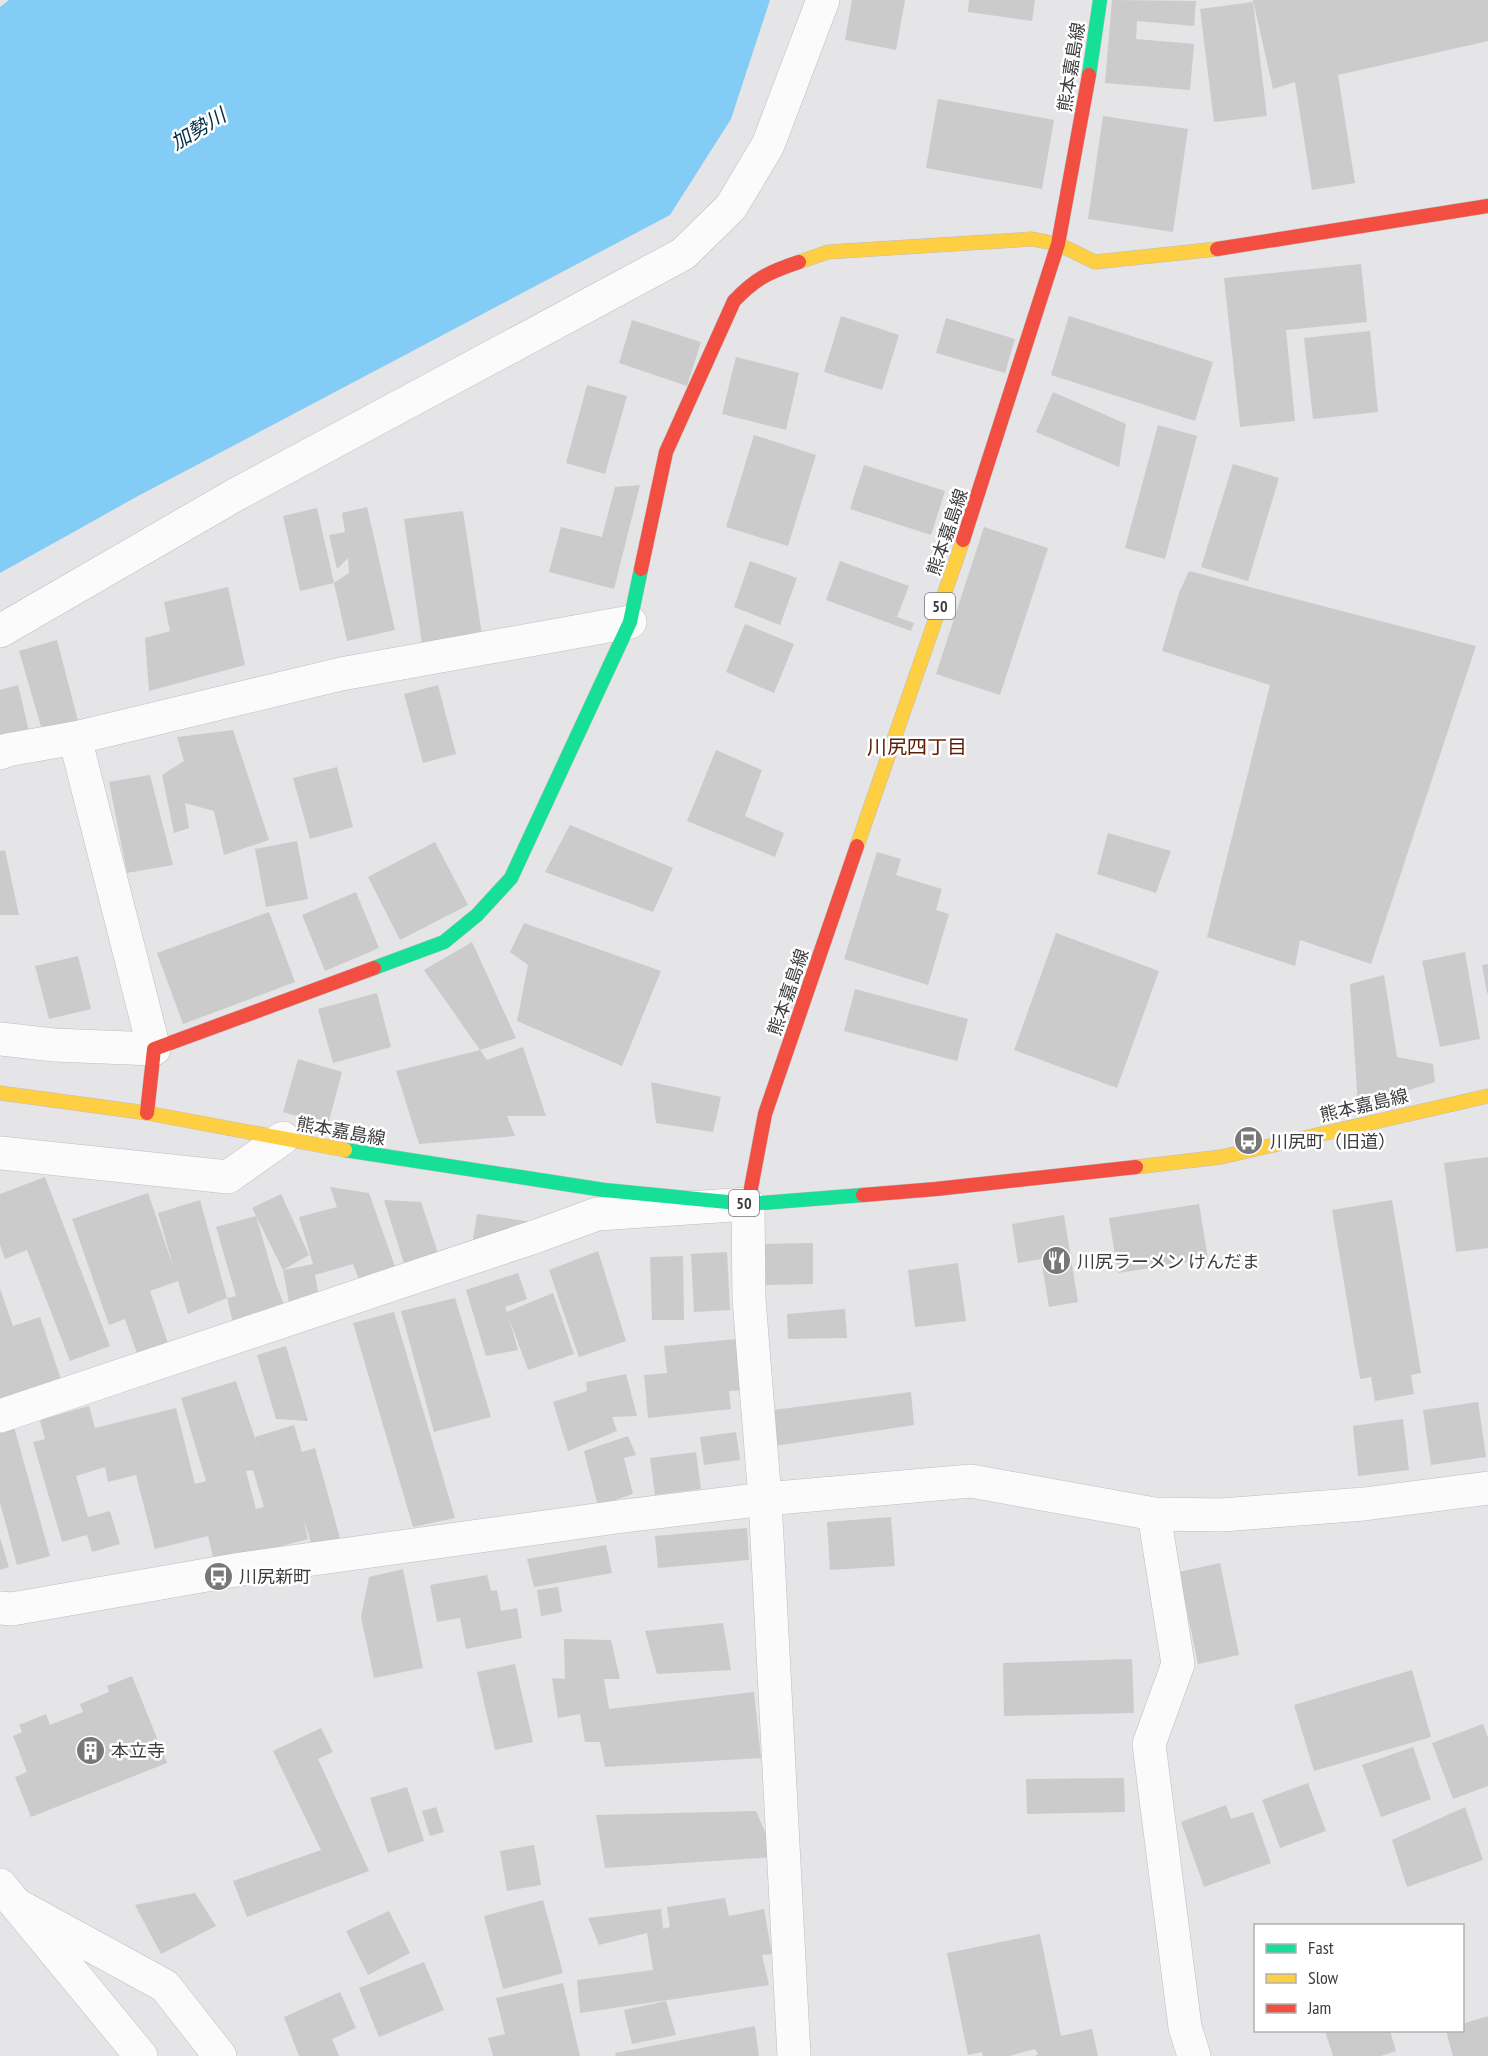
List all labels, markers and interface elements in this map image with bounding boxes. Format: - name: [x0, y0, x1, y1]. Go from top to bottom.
- street label: 熊本嘉島線: [1053, 21, 1089, 113]
- water label: 加勢川: [166, 101, 232, 156]
- street label: 熊本嘉島線: [921, 486, 973, 578]
- road number: 50: [925, 593, 955, 619]
- district label: 川尻四丁目: [867, 734, 967, 760]
- street label: 熊本嘉島線: [762, 946, 814, 1038]
- street label: 熊本嘉島線: [1318, 1084, 1410, 1126]
- street label: 熊本嘉島線: [295, 1112, 387, 1150]
- bus stop icon: 川尻町（旧道）: [1233, 1125, 1265, 1157]
- place label: 川尻町（旧道）: [1270, 1130, 1396, 1153]
- road number: 50: [729, 1190, 759, 1216]
- restaurant icon: 川尻ラーメン けんだま: [1040, 1245, 1072, 1277]
- place label: 川尻ラーメン けんだま: [1077, 1250, 1260, 1273]
- bus stop icon: 川尻新町: [202, 1560, 234, 1592]
- place label: 川尻新町: [239, 1565, 311, 1588]
- building icon: 本立寺: [74, 1734, 106, 1766]
- place label: 本立寺: [111, 1739, 165, 1762]
- legend: [1254, 1924, 1464, 2032]
- text: Fast: [1308, 1936, 1334, 1959]
- text: Slow: [1308, 1966, 1339, 1989]
- text: Jam: [1307, 1996, 1331, 2019]

